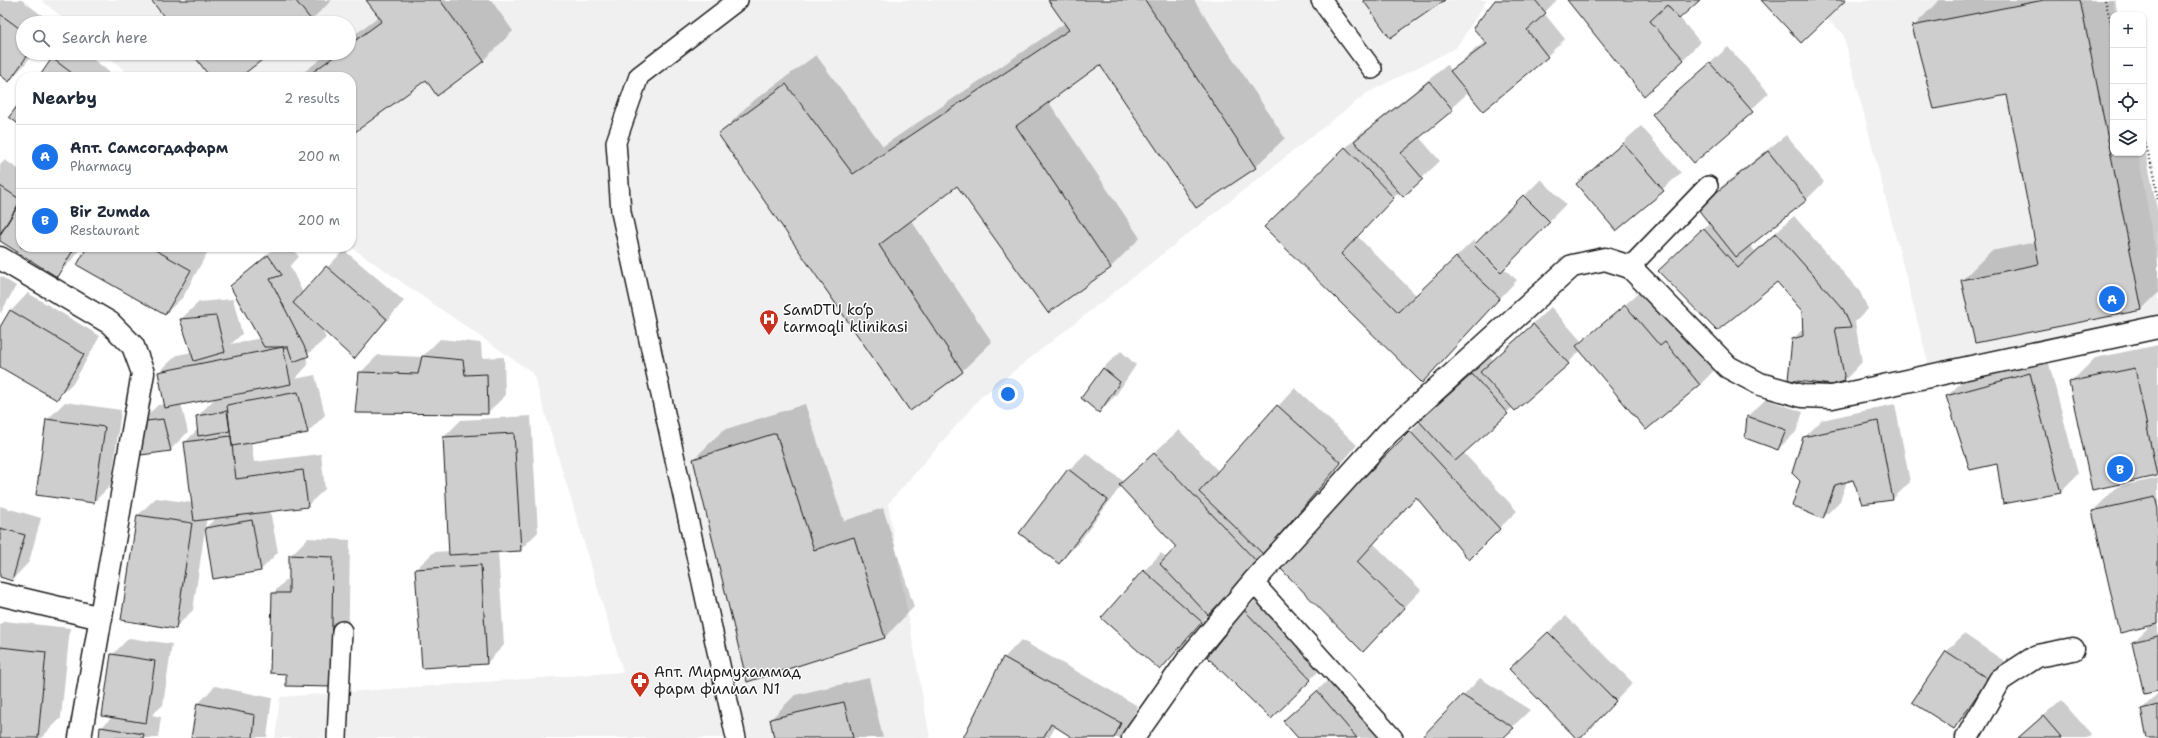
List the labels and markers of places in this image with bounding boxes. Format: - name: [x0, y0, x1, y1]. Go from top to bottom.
- pin: A: [2099, 284, 2125, 314]
- place label: SamDTU ko‘p tarmoqli klinikasi: [783, 300, 908, 337]
- hospital icon: SamDTU ko‘p tarmoqli klinikasi: [758, 308, 780, 336]
- pin: B: [2107, 454, 2133, 484]
- place label: Апт. Мирмухаммад фарм филиал N1: [654, 662, 802, 699]
- pharmacy icon: Апт. Мирмухаммад фарм филиал N1: [629, 670, 651, 698]

